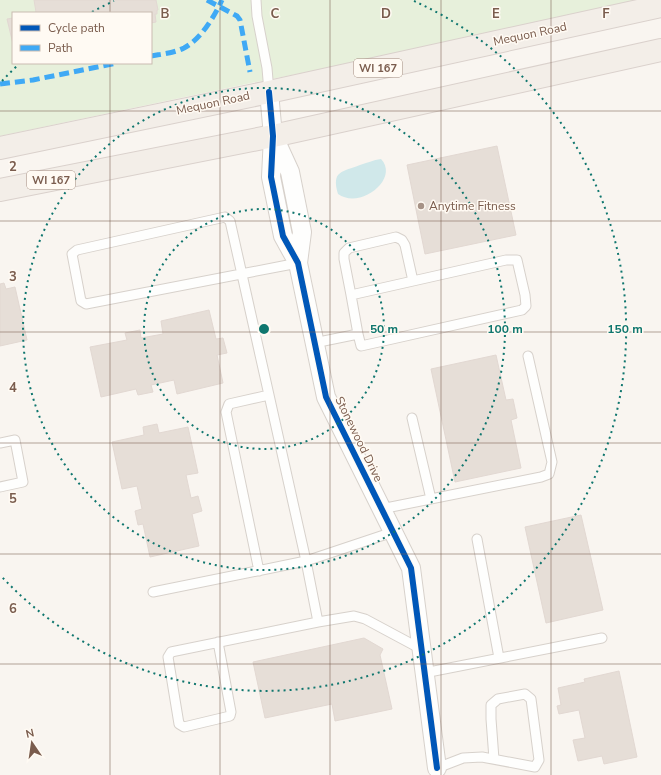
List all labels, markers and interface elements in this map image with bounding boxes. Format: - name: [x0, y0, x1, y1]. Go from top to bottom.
- text: B: [161, 5, 170, 23]
- text: C: [271, 5, 280, 23]
- text: D: [381, 5, 391, 23]
- text: E: [492, 5, 500, 23]
- text: F: [602, 5, 610, 23]
- legend: [12, 12, 152, 64]
- street label: Mequon Road: [492, 18, 568, 50]
- text: Cycle path: [48, 20, 105, 36]
- text: Path: [48, 40, 73, 56]
- road number: WI 167: [354, 59, 402, 77]
- street label: Mequon Road: [175, 87, 251, 119]
- text: 2: [9, 158, 17, 176]
- road number: WI 167: [27, 171, 75, 189]
- place label: Anytime Fitness: [429, 198, 516, 214]
- marker: Anytime Fitness: [416, 201, 426, 211]
- text: 3: [9, 268, 17, 286]
- text: 50 m: [370, 321, 398, 337]
- text: 100 m: [487, 321, 523, 337]
- text: 150 m: [607, 321, 643, 337]
- centre of rings: [257, 322, 271, 336]
- text: 4: [9, 379, 17, 397]
- street label: Stonewood Drive: [331, 394, 387, 484]
- text: 5: [9, 490, 17, 508]
- text: 6: [9, 600, 17, 618]
- north arrow: [12, 723, 52, 763]
- text: N: [24, 726, 36, 742]

